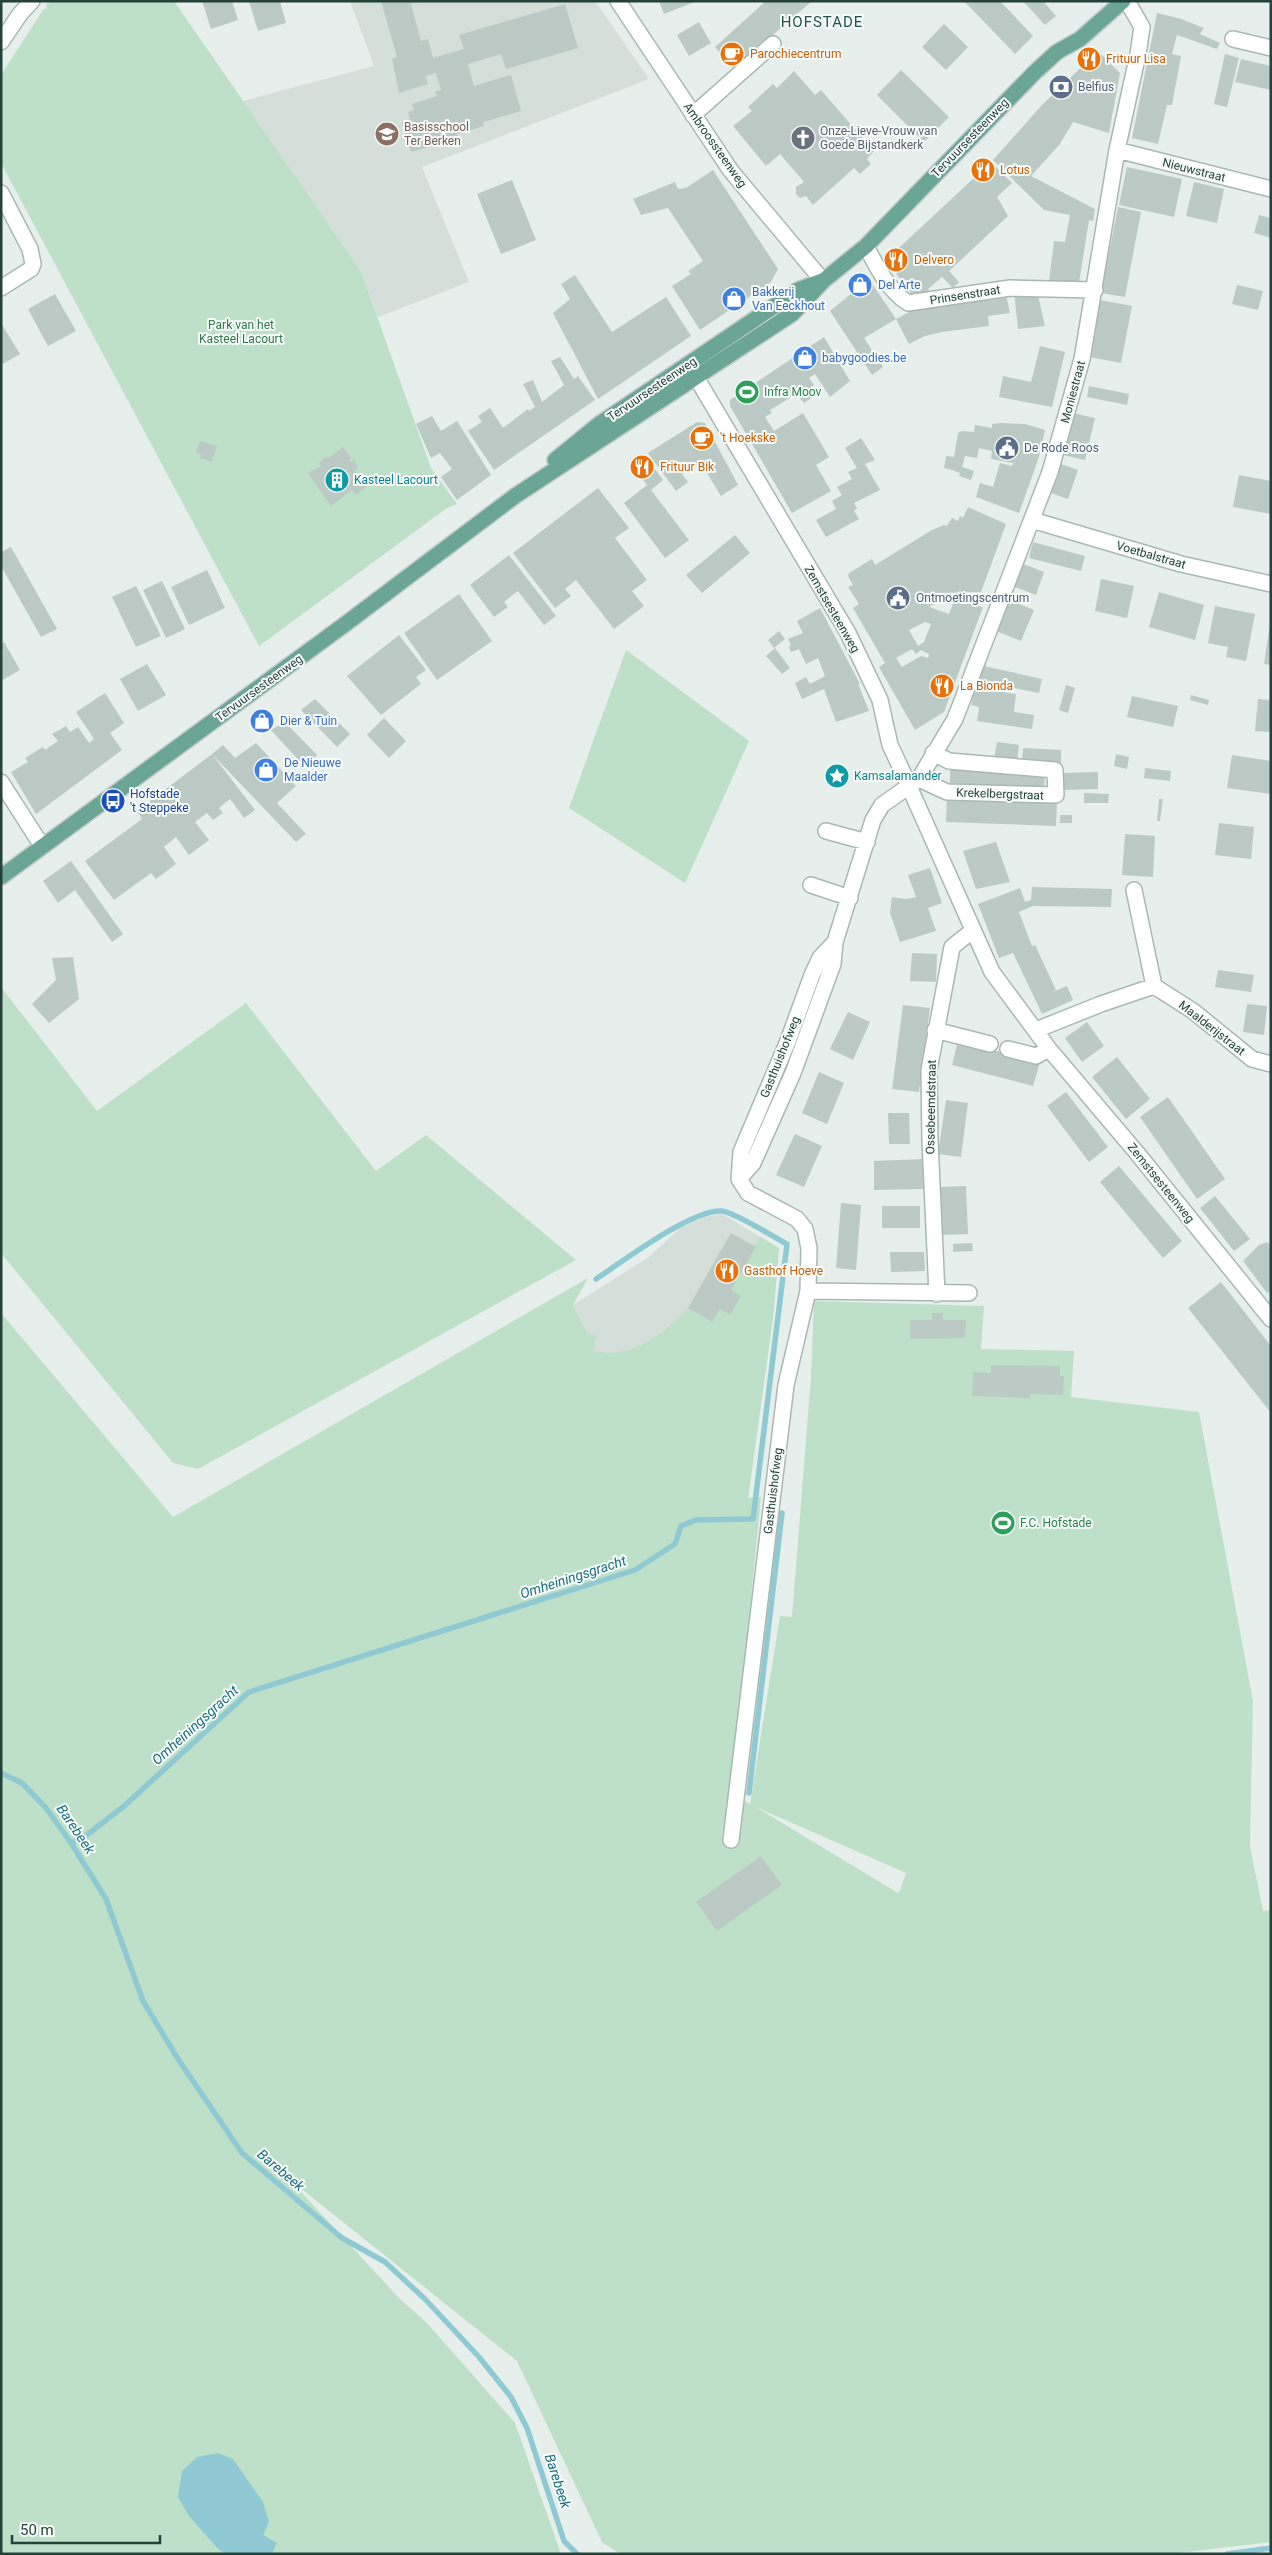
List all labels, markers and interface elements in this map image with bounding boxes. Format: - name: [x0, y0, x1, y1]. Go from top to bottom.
- district label: HOFSTADE: [781, 13, 863, 31]
- cafe icon: Parochiecentrum: [719, 41, 745, 67]
- restaurant icon: Frituur Lisa: [1076, 46, 1102, 72]
- place label: Parochiecentrum: [750, 47, 841, 61]
- place label: Frituur Lisa: [1106, 52, 1166, 66]
- bank icon: Belfius: [1048, 74, 1074, 100]
- place label: Belfius: [1078, 80, 1114, 94]
- street label: Tervuursesteenweg: [929, 96, 1011, 180]
- street label: Ambroossteenweg: [680, 100, 750, 190]
- place label: Basisschool Ter Berken: [404, 120, 469, 148]
- school or university icon: Basisschool Ter Berken: [374, 121, 400, 147]
- place label: Onze-Lieve-Vrouw van Goede Bijstandkerk: [820, 124, 937, 152]
- church icon: Onze-Lieve-Vrouw van Goede Bijstandkerk: [790, 125, 816, 151]
- street label: Nieuwstraat: [1161, 155, 1227, 185]
- restaurant icon: Lotus: [970, 157, 996, 183]
- place label: Lotus: [1000, 163, 1030, 177]
- restaurant icon: Delvero: [883, 247, 909, 273]
- place label: Delvero: [914, 253, 954, 267]
- shop icon: Del Arte: [847, 272, 873, 298]
- place label: Del Arte: [878, 278, 921, 292]
- street label: Prinsenstraat: [929, 282, 1001, 307]
- place label: Bakkerij Van Eeckhout: [752, 285, 825, 313]
- shop icon: Bakkerij Van Eeckhout: [721, 286, 747, 312]
- park label: Park van het Kasteel Lacourt: [199, 318, 283, 346]
- shop icon: babygoodies.be: [792, 345, 818, 371]
- place label: babygoodies.be: [822, 351, 906, 365]
- street label: Tervuursesteenweg: [605, 354, 699, 424]
- street label: Moniestraat: [1058, 359, 1088, 425]
- sports icon: Infra Moov: [734, 379, 760, 405]
- place label: Infra Moov: [764, 385, 821, 399]
- cafe icon: 't Hoekske: [689, 425, 715, 451]
- place label: 't Hoekske: [720, 431, 775, 445]
- public building icon: De Rode Roos: [994, 435, 1020, 461]
- place label: De Rode Roos: [1024, 441, 1099, 455]
- restaurant icon: Frituur Bik: [629, 454, 655, 480]
- place label: Frituur Bik: [660, 460, 715, 474]
- building icon: Kasteel Lacourt: [324, 467, 350, 493]
- place label: Kasteel Lacourt: [354, 473, 438, 487]
- street label: Voetbalstraat: [1115, 538, 1187, 572]
- street label: Zemstsesteenweg: [801, 563, 863, 655]
- public building icon: Ontmoetingscentrum: [885, 585, 911, 611]
- place label: Ontmoetingscentrum: [916, 591, 1029, 605]
- street label: Tervuursesteenweg: [213, 652, 305, 724]
- restaurant icon: La Bionda: [929, 673, 955, 699]
- place label: La Bionda: [960, 679, 1013, 693]
- shop icon: Dier & Tuin: [249, 708, 275, 734]
- place label: Dier & Tuin: [280, 714, 337, 728]
- place label: De Nieuwe Maalder: [284, 756, 341, 784]
- shop icon: De Nieuwe Maalder: [253, 757, 279, 783]
- place icon: Kamsalamander: [824, 763, 850, 789]
- place label: Kamsalamander: [854, 769, 942, 783]
- street label: Krekelbergstraat: [956, 785, 1044, 803]
- place label: Hofstade 't Steppeke: [130, 787, 189, 815]
- bus stop icon: Hofstade 't Steppeke: [100, 788, 126, 814]
- street label: Maalderijstraat: [1176, 998, 1248, 1058]
- street label: Gasthuishofweg: [757, 1014, 803, 1100]
- street label: Ossebeemdstraat: [923, 1059, 939, 1154]
- street label: Zemstsesteenweg: [1125, 1140, 1197, 1226]
- restaurant icon: Gasthof Hoeve: [714, 1258, 740, 1284]
- place label: Gasthof Hoeve: [744, 1264, 823, 1278]
- street label: Gasthuishofweg: [761, 1447, 785, 1535]
- sports icon: F.C. Hofstade: [990, 1510, 1016, 1536]
- place label: F.C. Hofstade: [1020, 1516, 1092, 1530]
- water label: Omheiningsgracht: [518, 1552, 629, 1602]
- water label: Omheiningsgracht: [149, 1682, 242, 1768]
- water label: Barebeek: [54, 1801, 99, 1858]
- water label: Barebeek: [254, 2146, 309, 2195]
- water label: Barebeek: [542, 2452, 575, 2511]
- scale bar: [12, 2512, 160, 2544]
- text: 50 m: [20, 2521, 54, 2539]

